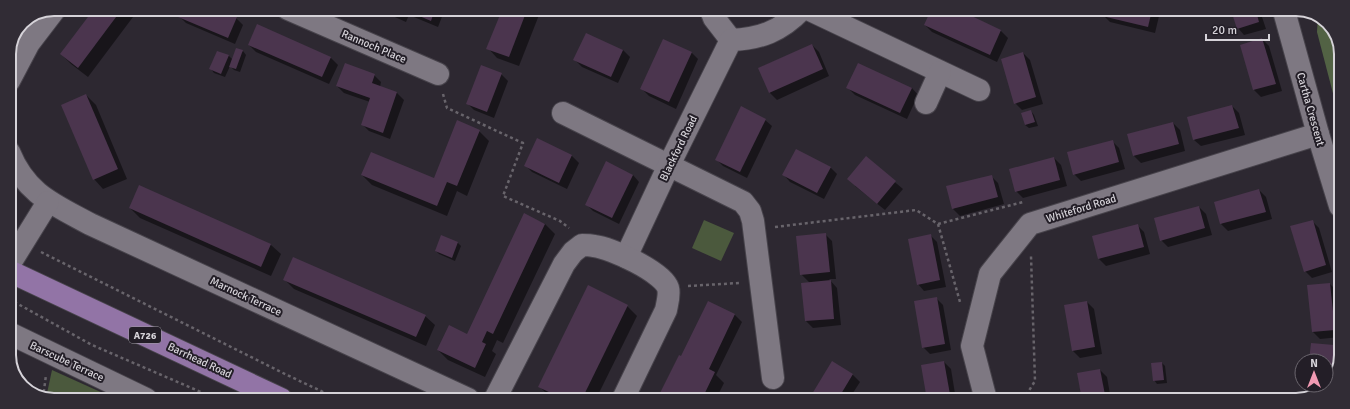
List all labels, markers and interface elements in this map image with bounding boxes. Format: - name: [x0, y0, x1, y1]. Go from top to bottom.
- scale bar: [1206, 16, 1269, 42]
- text: 20 m: [1212, 23, 1237, 38]
- street label: Rannoch Place: [339, 27, 408, 66]
- street label: Cartha Crescent: [1294, 71, 1327, 147]
- street label: Blackford Road: [657, 113, 700, 183]
- street label: Whiteford Road: [1045, 192, 1118, 225]
- street label: Marnock Terrace: [208, 274, 284, 319]
- road number: A726: [129, 327, 161, 343]
- street label: Barscube Terrace: [28, 339, 106, 384]
- street label: Barrhead Road: [166, 340, 234, 381]
- north arrow: [1294, 353, 1334, 393]
- text: N: [1310, 357, 1318, 370]

